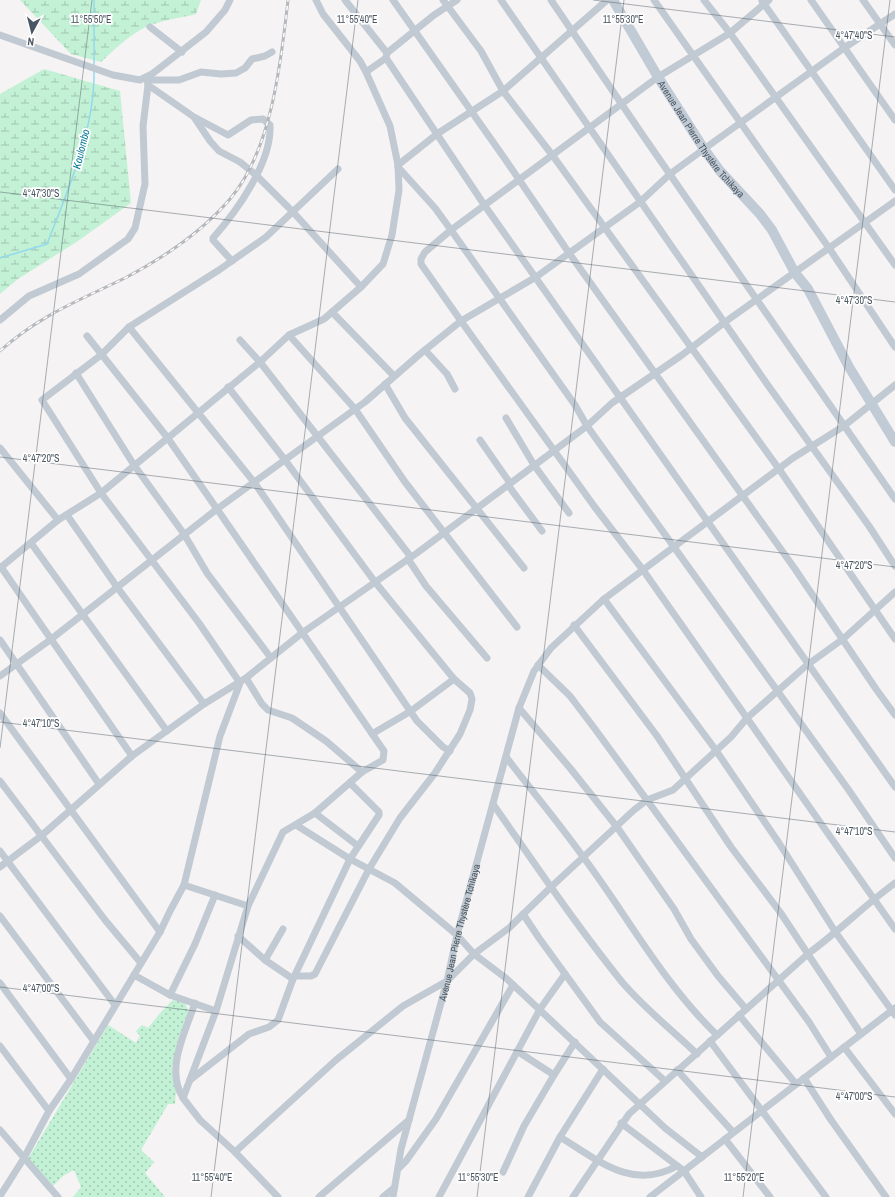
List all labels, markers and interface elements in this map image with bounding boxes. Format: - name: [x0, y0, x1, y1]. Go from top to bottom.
- north arrow: [12, 12, 52, 52]
- text: 11°55'50"E: [71, 13, 111, 26]
- text: 11°55'40"E: [337, 13, 377, 26]
- text: 11°55'30"E: [603, 13, 643, 26]
- text: 4°47'40"S: [836, 29, 873, 42]
- text: N: [27, 35, 35, 49]
- street label: Avenue Jean Pierre Thystère Tchikaya: [655, 77, 748, 200]
- water label: Koulombo: [69, 128, 93, 170]
- text: 4°47'30"S: [23, 187, 60, 200]
- text: 4°47'30"S: [836, 294, 873, 307]
- text: 4°47'20"S: [23, 452, 60, 465]
- text: 4°47'20"S: [836, 559, 873, 572]
- text: 4°47'10"S: [23, 717, 60, 730]
- text: 4°47'10"S: [836, 825, 873, 838]
- street label: Avenue Jean Pierre Thystère Tchikaya: [435, 862, 483, 1003]
- text: 4°47'00"S: [23, 982, 60, 995]
- text: 4°47'00"S: [836, 1090, 873, 1103]
- text: 11°55'40"E: [192, 1171, 232, 1184]
- text: 11°55'30"E: [458, 1171, 498, 1184]
- text: 11°55'20"E: [724, 1171, 764, 1184]

